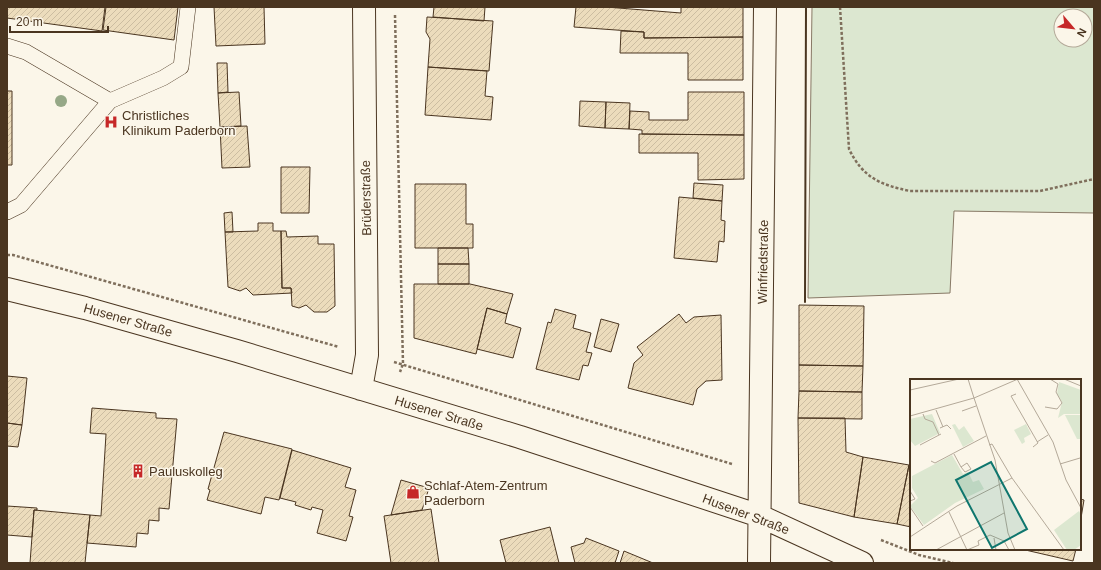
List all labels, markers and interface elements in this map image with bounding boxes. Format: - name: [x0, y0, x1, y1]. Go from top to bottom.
- scale bar: [10, 8, 108, 34]
- north arrow: [1053, 8, 1093, 48]
- text: 20 m: [16, 15, 43, 29]
- text: N: [1075, 26, 1089, 39]
- place label: Christliches Klinikum Paderborn: [122, 108, 235, 138]
- hospital icon: Christliches Klinikum Paderborn: [103, 114, 119, 130]
- street label: Brüderstraße: [358, 160, 374, 236]
- street label: Winfriedstraße: [755, 220, 771, 304]
- street label: Husener Straße: [82, 300, 174, 340]
- inset map: [910, 379, 1081, 550]
- street label: Husener Straße: [393, 392, 485, 434]
- building icon: Pauluskolleg: [130, 463, 146, 479]
- place label: Pauluskolleg: [149, 464, 223, 479]
- place label: Schlaf-Atem-Zentrum Paderborn: [424, 478, 548, 508]
- shop icon: Schlaf-Atem-Zentrum Paderborn: [405, 484, 421, 500]
- street label: Husener Straße: [700, 491, 792, 537]

